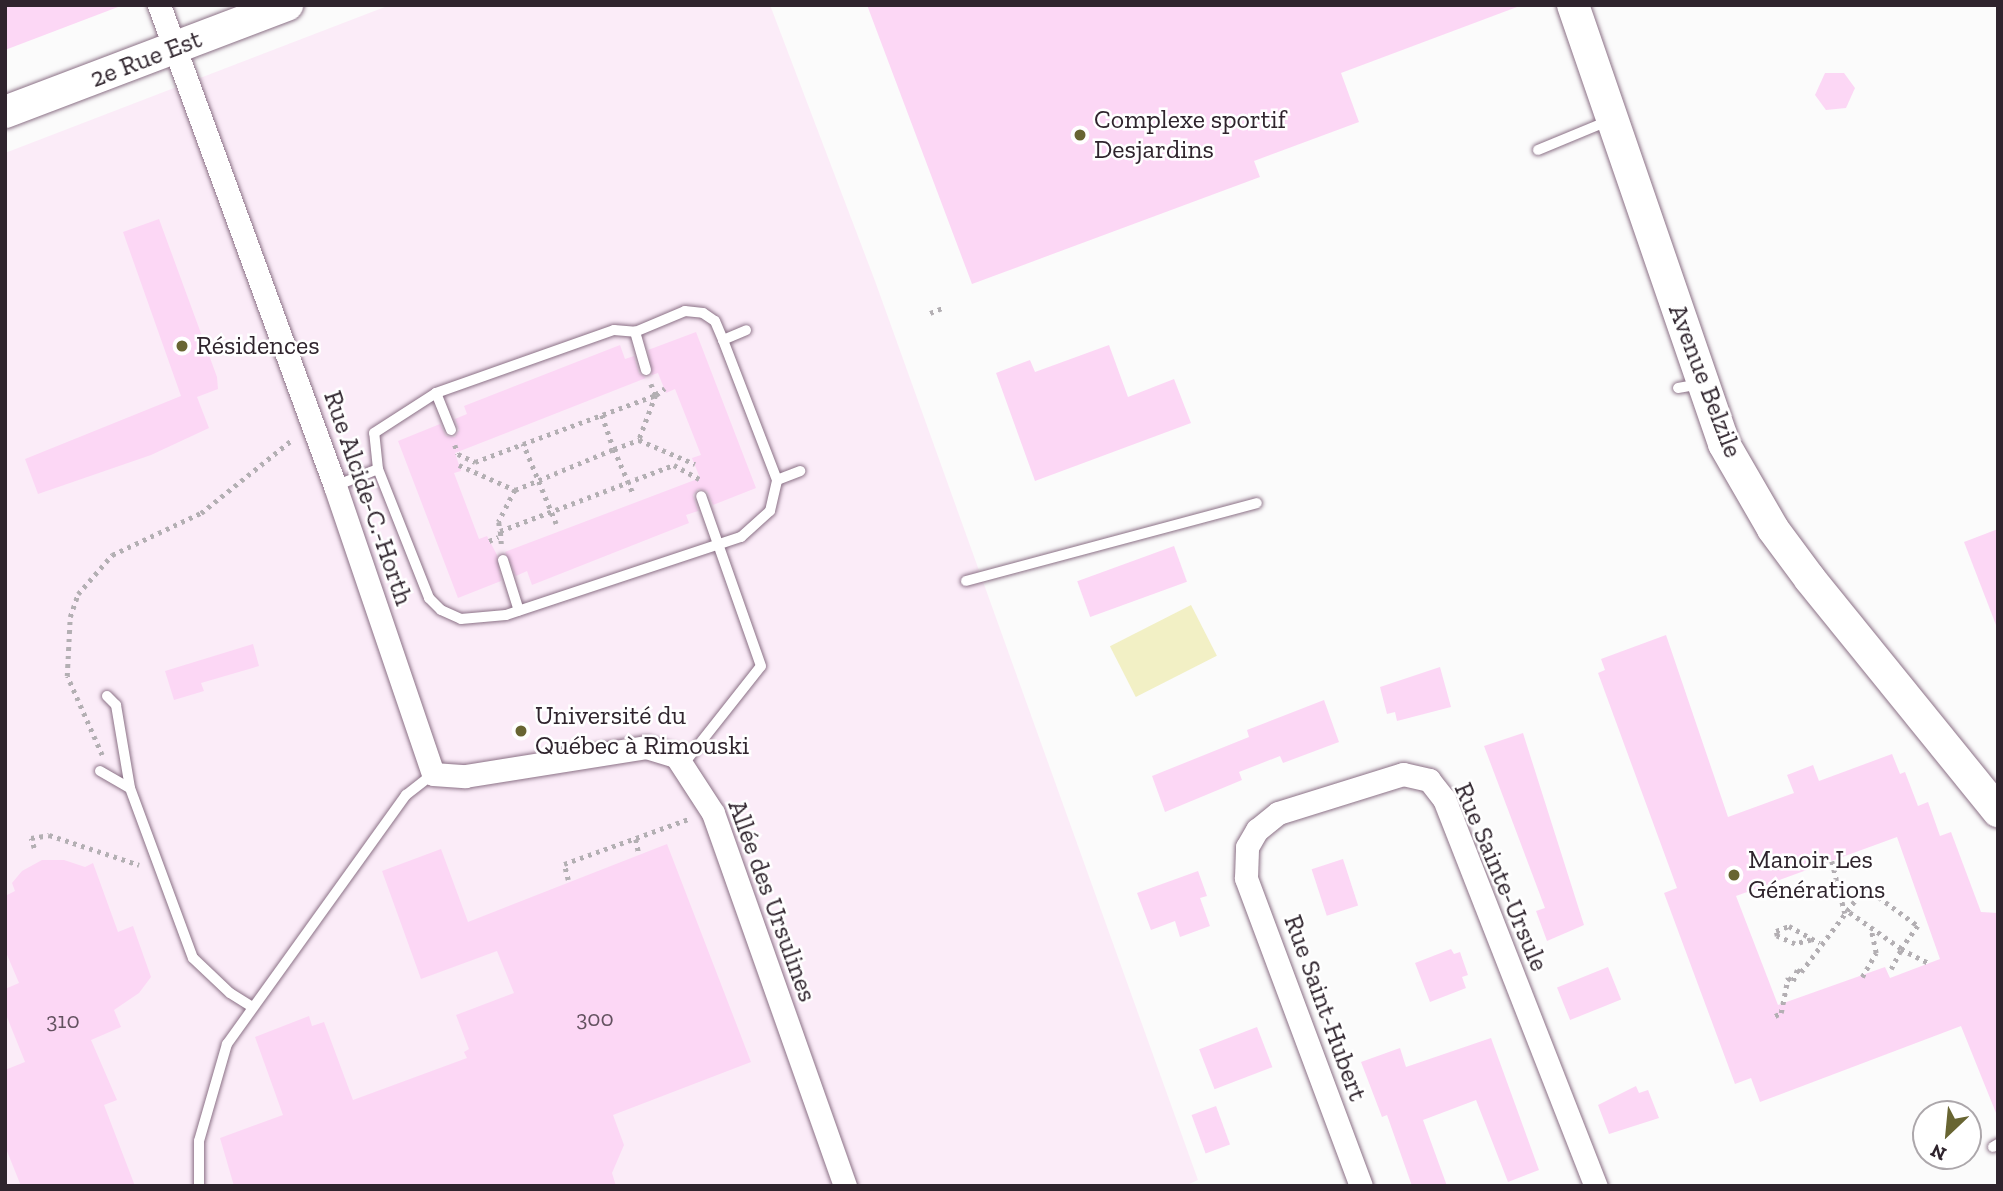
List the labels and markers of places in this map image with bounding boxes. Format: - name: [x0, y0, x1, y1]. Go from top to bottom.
- place label: Complexe sportif Desjardins: [1094, 104, 1286, 166]
- marker: Complexe sportif Desjardins: [1072, 127, 1088, 143]
- place label: Résidences: [196, 330, 320, 362]
- marker: Résidences: [174, 338, 190, 354]
- place label: Université du Québec à Rimouski: [535, 700, 749, 762]
- marker: Université du Québec à Rimouski: [513, 723, 529, 739]
- place label: Manoir Les Générations: [1748, 844, 1885, 906]
- marker: Manoir Les Générations: [1726, 867, 1742, 883]

